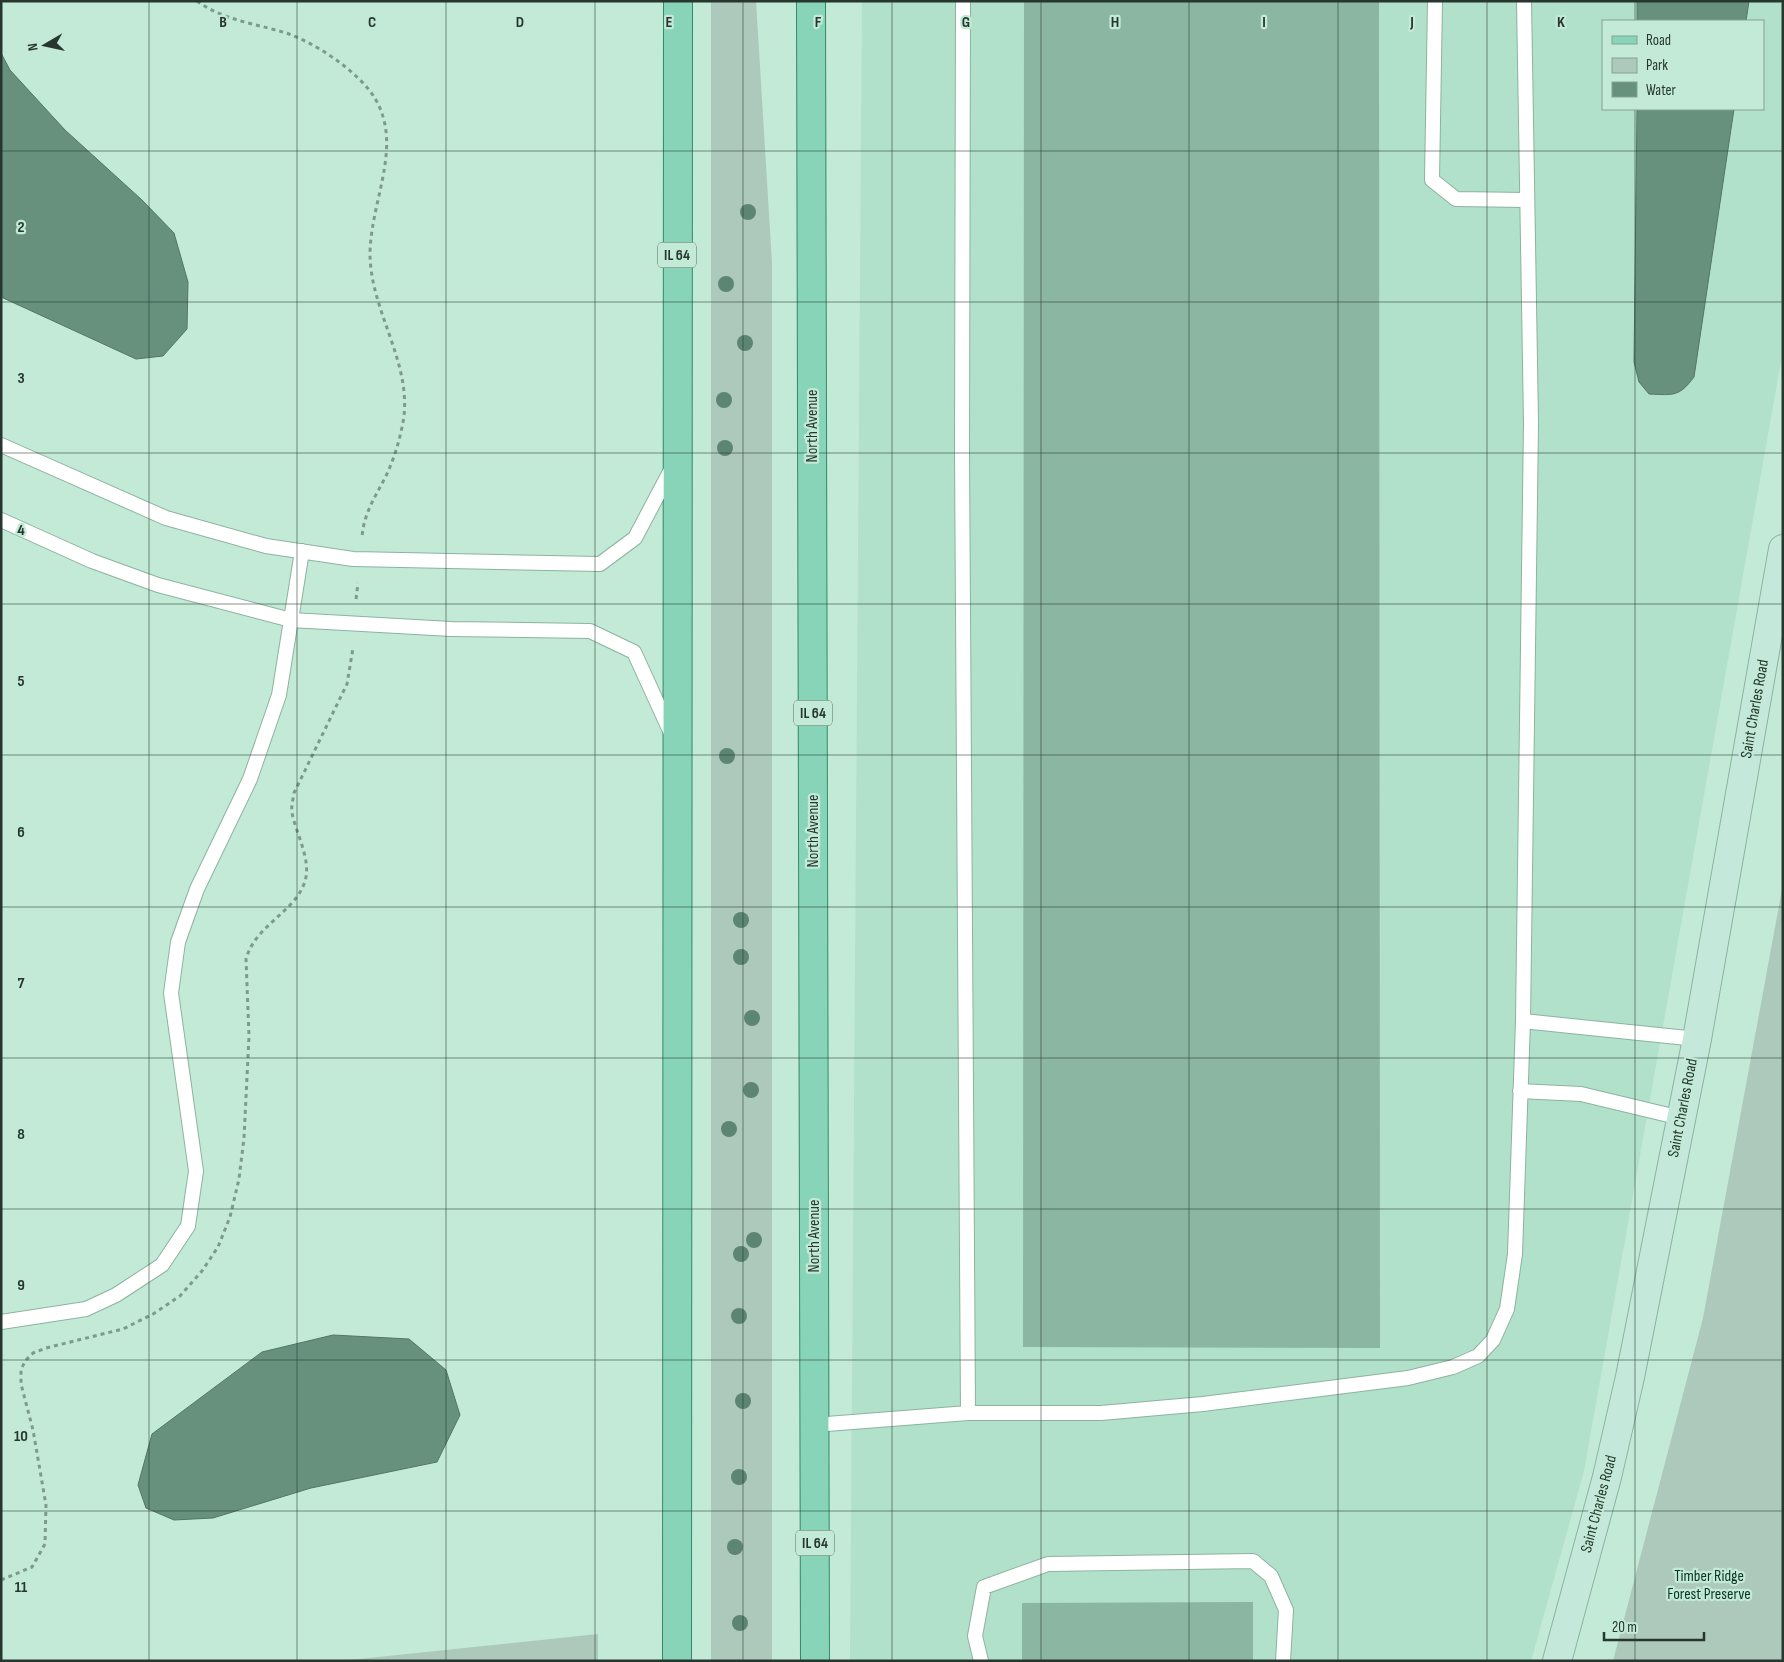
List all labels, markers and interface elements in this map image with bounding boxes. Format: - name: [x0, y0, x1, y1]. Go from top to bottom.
- text: B: [219, 13, 227, 32]
- text: C: [368, 13, 376, 32]
- text: D: [516, 13, 524, 32]
- text: E: [666, 13, 673, 32]
- text: F: [815, 13, 822, 32]
- text: G: [962, 13, 970, 32]
- text: H: [1111, 13, 1119, 32]
- text: I: [1262, 13, 1266, 32]
- text: J: [1409, 13, 1414, 32]
- text: K: [1557, 13, 1565, 32]
- north arrow: [20, 20, 70, 70]
- legend: [1602, 20, 1764, 110]
- text: Road: [1646, 31, 1671, 50]
- text: N: [24, 42, 42, 52]
- text: Park: [1646, 56, 1668, 75]
- text: Water: [1646, 81, 1677, 100]
- text: 2: [17, 218, 25, 237]
- road number: IL 64: [658, 242, 696, 268]
- text: 3: [17, 369, 25, 388]
- street label: North Avenue: [803, 390, 822, 462]
- text: 4: [17, 521, 25, 540]
- street label: Saint Charles Road: [1737, 658, 1773, 760]
- text: 5: [17, 672, 25, 691]
- road number: IL 64: [794, 700, 832, 726]
- street label: North Avenue: [804, 795, 823, 867]
- text: 6: [17, 823, 25, 842]
- text: 7: [18, 974, 25, 993]
- street label: Saint Charles Road: [1664, 1057, 1702, 1159]
- text: 8: [17, 1125, 25, 1144]
- street label: North Avenue: [805, 1200, 824, 1272]
- text: 9: [17, 1276, 25, 1295]
- text: 10: [14, 1427, 28, 1446]
- street label: Saint Charles Road: [1577, 1453, 1621, 1555]
- road number: IL 64: [796, 1530, 834, 1556]
- park label: Timber Ridge Forest Preserve: [1667, 1567, 1751, 1604]
- text: 11: [15, 1578, 28, 1597]
- scale bar: [1604, 1610, 1704, 1642]
- text: 20 m: [1612, 1618, 1637, 1637]

